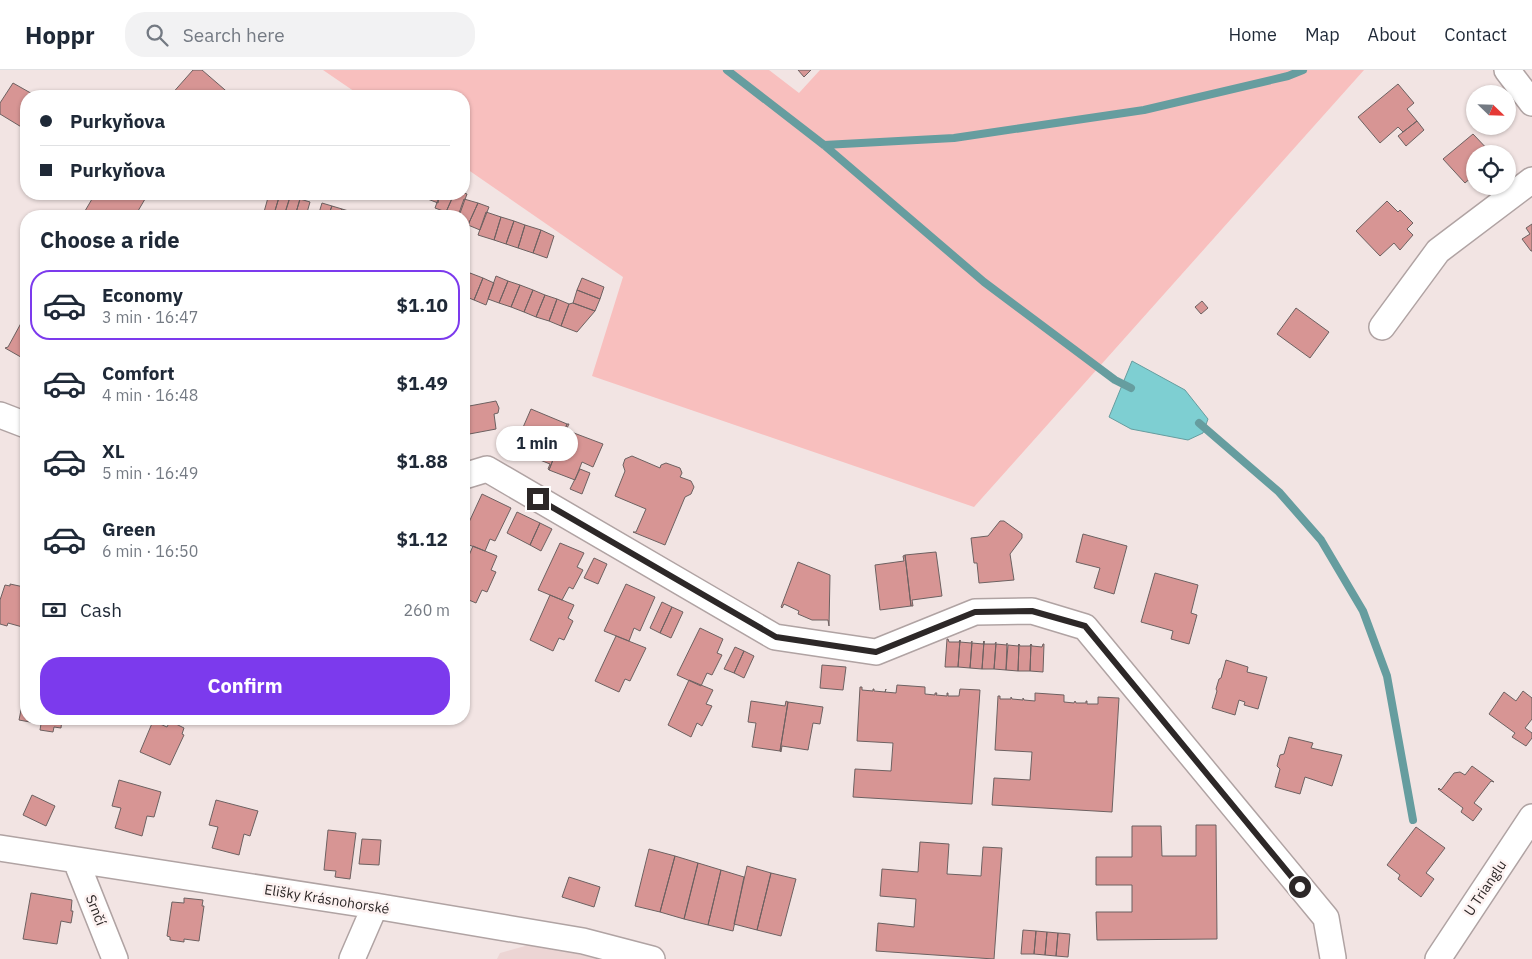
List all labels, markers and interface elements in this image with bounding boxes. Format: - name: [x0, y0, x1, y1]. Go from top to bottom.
- search box: [125, 12, 475, 57]
- text: Hoppr: [25, 19, 95, 51]
- icon: search: [143, 21, 171, 49]
- text: Search here: [183, 23, 285, 47]
- text: Home: [1229, 23, 1277, 46]
- text: Map: [1305, 23, 1340, 46]
- text: About: [1368, 23, 1416, 46]
- text: Contact: [1444, 23, 1507, 46]
- north arrow: [1466, 85, 1516, 135]
- map controls: [1466, 85, 1516, 195]
- text: Purkyňova: [70, 109, 165, 133]
- button: locate: [1466, 145, 1516, 195]
- text: Purkyňova: [70, 158, 165, 182]
- text: Choose a ride: [40, 225, 180, 254]
- icon: car: [42, 283, 87, 328]
- text: Economy: [102, 283, 183, 307]
- text: $1.10: [396, 293, 448, 317]
- text: 3 min · 16:47: [102, 307, 198, 327]
- icon: car: [42, 361, 87, 406]
- text: Comfort: [102, 361, 175, 385]
- text: $1.49: [396, 371, 448, 395]
- text: 4 min · 16:48: [102, 385, 198, 405]
- callout: 1 min: [497, 426, 579, 462]
- text: 1 min: [516, 433, 558, 453]
- icon: car: [42, 439, 87, 484]
- text: XL: [102, 439, 125, 463]
- text: $1.88: [396, 449, 448, 473]
- text: 5 min · 16:49: [102, 463, 198, 483]
- route end: [527, 488, 549, 510]
- icon: car: [42, 517, 87, 562]
- text: Green: [102, 517, 156, 541]
- text: $1.12: [396, 527, 448, 551]
- text: 6 min · 16:50: [102, 541, 198, 561]
- icon: cash: [40, 596, 68, 624]
- text: Cash: [80, 598, 122, 622]
- text: 260 m: [403, 600, 450, 620]
- button: Confirm: [40, 657, 450, 715]
- street label: U Trianglu: [1460, 857, 1510, 919]
- route start: [1289, 876, 1311, 898]
- street label: Elišky Krásnohorské: [263, 880, 391, 918]
- street label: Srnčí: [82, 892, 110, 929]

